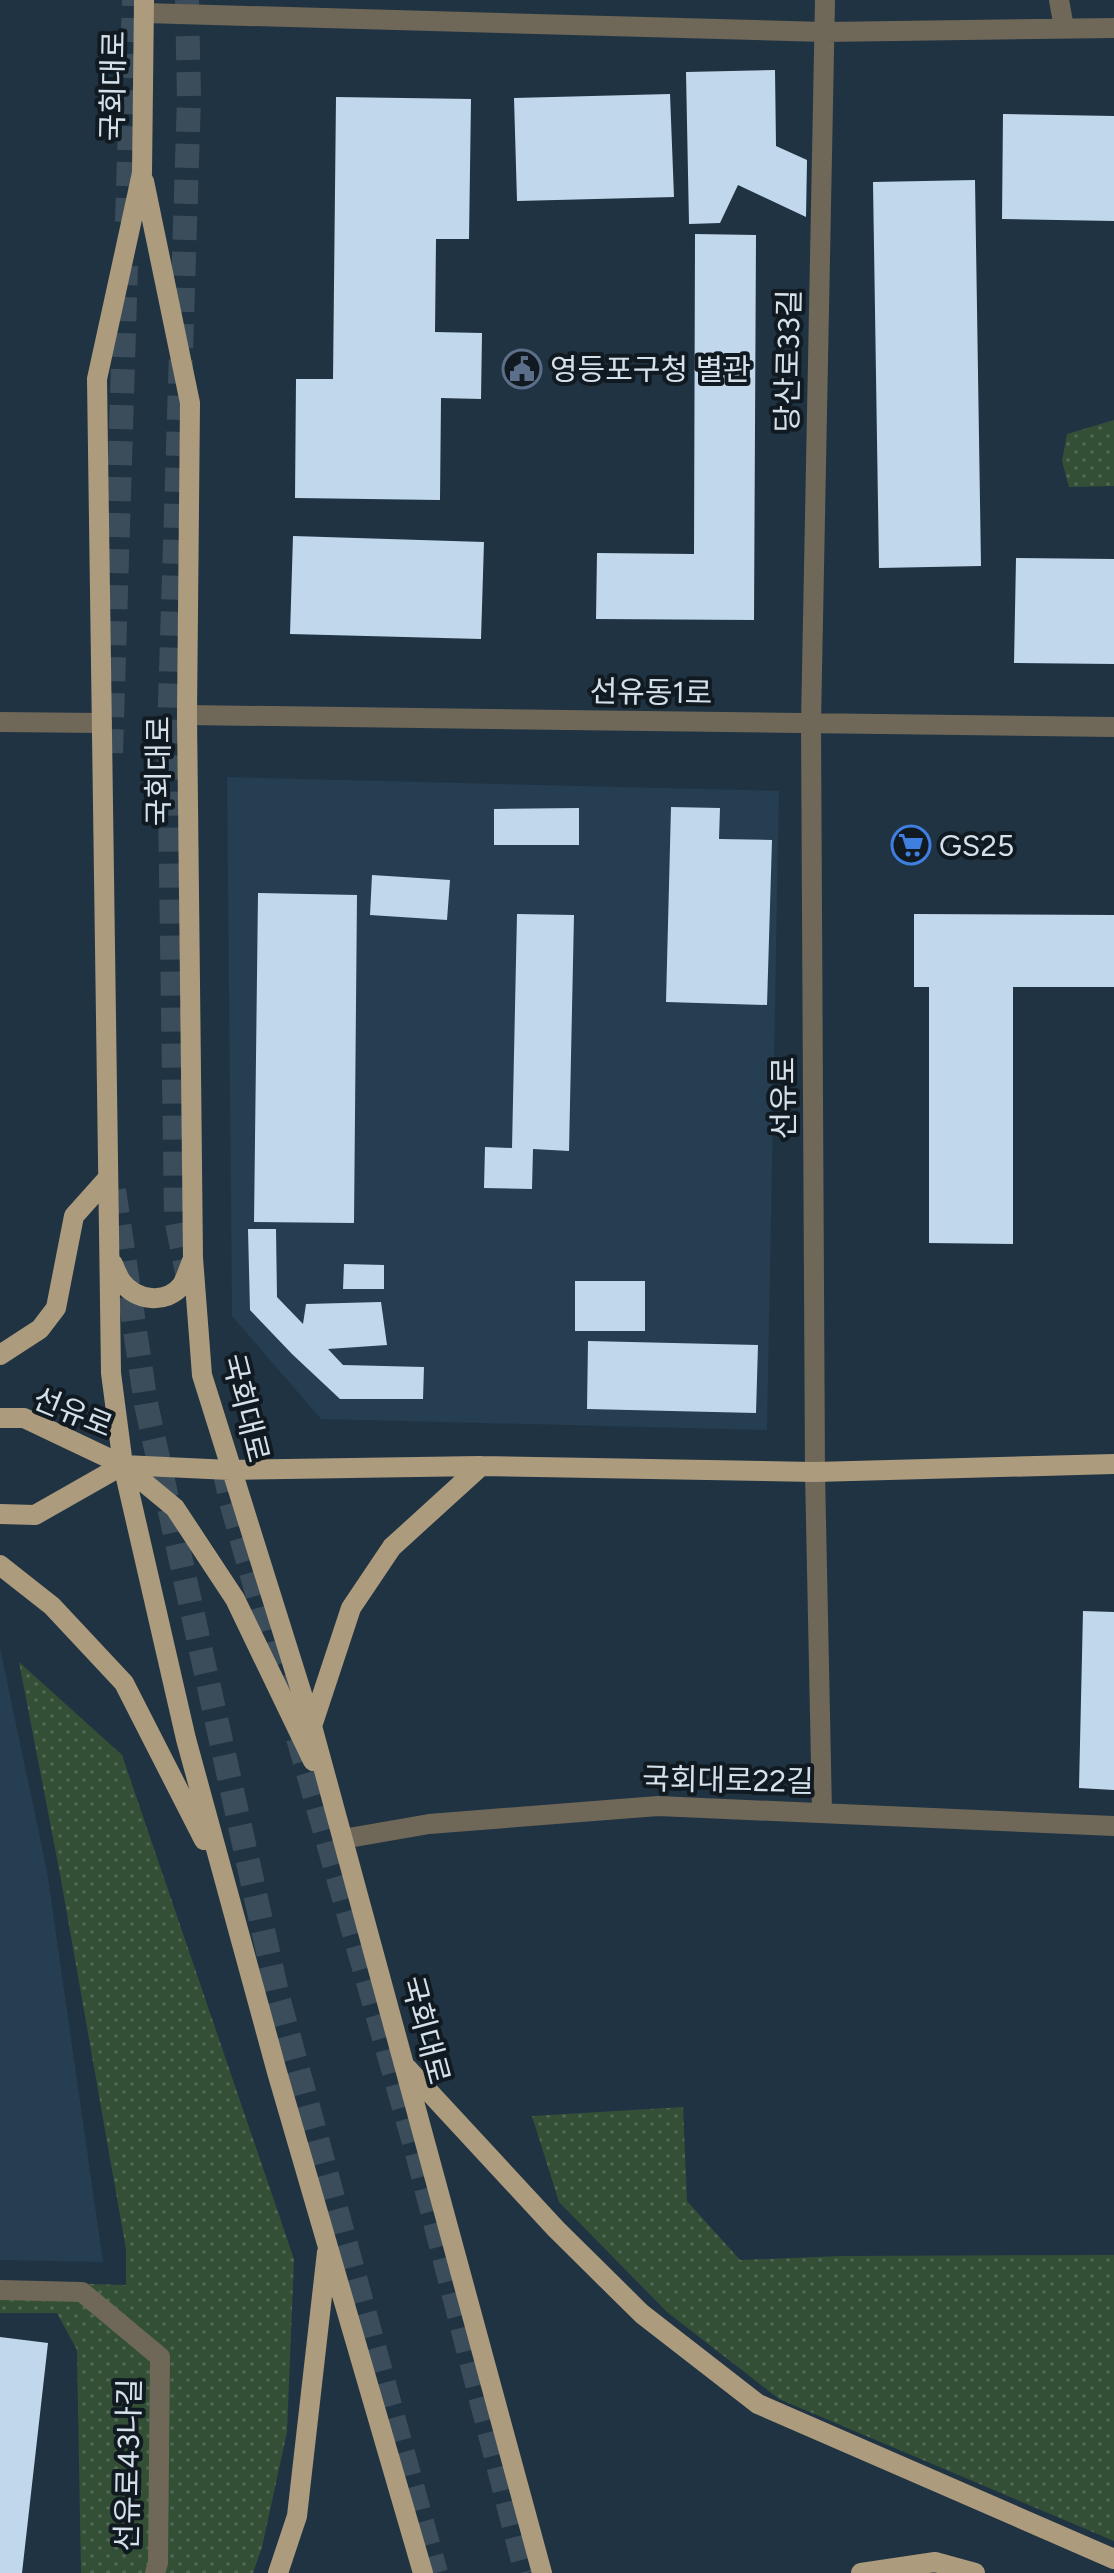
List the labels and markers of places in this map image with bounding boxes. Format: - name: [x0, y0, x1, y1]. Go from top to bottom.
- public building icon: 영등포구청 별관: [501, 348, 543, 390]
- place label: 영등포구청 별관: [550, 351, 751, 388]
- supermarket icon: GS25: [890, 824, 932, 866]
- place label: GS25: [939, 827, 1014, 864]

